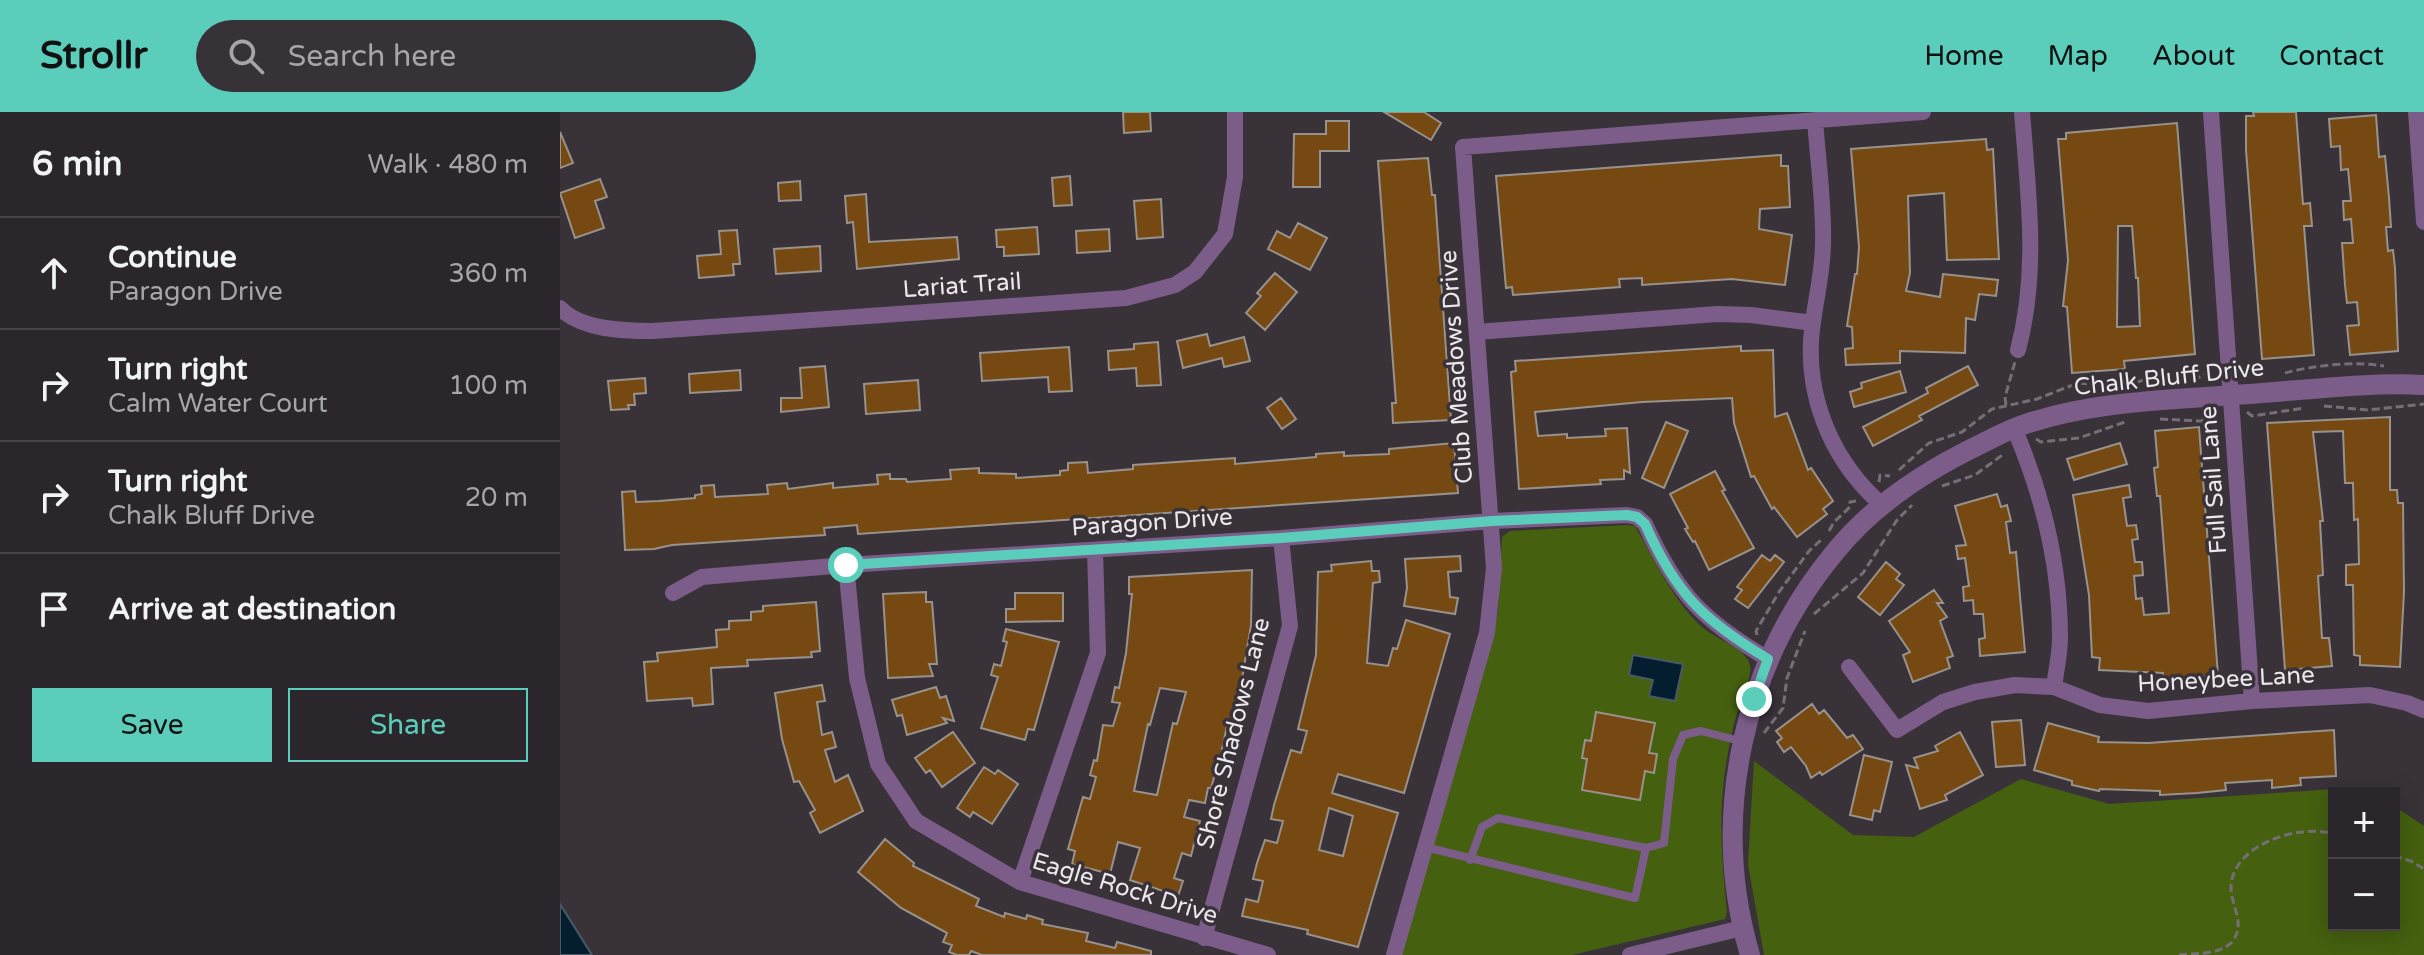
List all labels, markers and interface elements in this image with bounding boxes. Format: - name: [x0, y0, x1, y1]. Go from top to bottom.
- search box: [196, 20, 756, 92]
- text: Strollr: [40, 33, 148, 79]
- icon: search: [224, 34, 268, 78]
- text: Search here: [288, 38, 456, 75]
- text: Home: [1924, 39, 2004, 73]
- text: Map: [2048, 39, 2108, 73]
- text: About: [2152, 39, 2235, 73]
- text: Contact: [2279, 39, 2384, 73]
- text: 6 min: [32, 144, 123, 185]
- text: Walk · 480 m: [368, 149, 528, 180]
- text: Continue: [108, 239, 237, 276]
- street label: Club Meadows Drive: [1434, 249, 1479, 485]
- icon: ahead: [32, 251, 76, 295]
- text: 360 m: [448, 258, 528, 289]
- street label: Lariat Trail: [902, 267, 1022, 304]
- text: Paragon Drive: [108, 276, 283, 307]
- text: Turn right: [108, 351, 248, 388]
- street label: Chalk Bluff Drive: [2073, 353, 2266, 402]
- icon: right: [32, 363, 76, 407]
- text: 100 m: [448, 370, 528, 401]
- text: Calm Water Court: [108, 388, 328, 419]
- street label: Full Sail Lane: [2194, 405, 2233, 555]
- text: Turn right: [108, 463, 248, 500]
- icon: right: [32, 475, 76, 519]
- text: 20 m: [465, 482, 528, 513]
- text: Chalk Bluff Drive: [108, 500, 315, 531]
- street label: Paragon Drive: [1071, 502, 1234, 543]
- route start: [828, 547, 864, 583]
- icon: arrive: [32, 587, 76, 631]
- text: Arrive at destination: [108, 591, 396, 628]
- street label: Shore Shadows Lane: [1191, 615, 1276, 852]
- street label: Honeybee Lane: [2137, 660, 2315, 699]
- route end: [1736, 681, 1772, 717]
- button: Save: [32, 688, 272, 762]
- button: Share: [288, 688, 528, 762]
- map controls: [2328, 787, 2400, 931]
- button: +: [2328, 787, 2400, 859]
- street label: Eagle Rock Drive: [1029, 846, 1221, 930]
- button: −: [2328, 859, 2400, 931]

